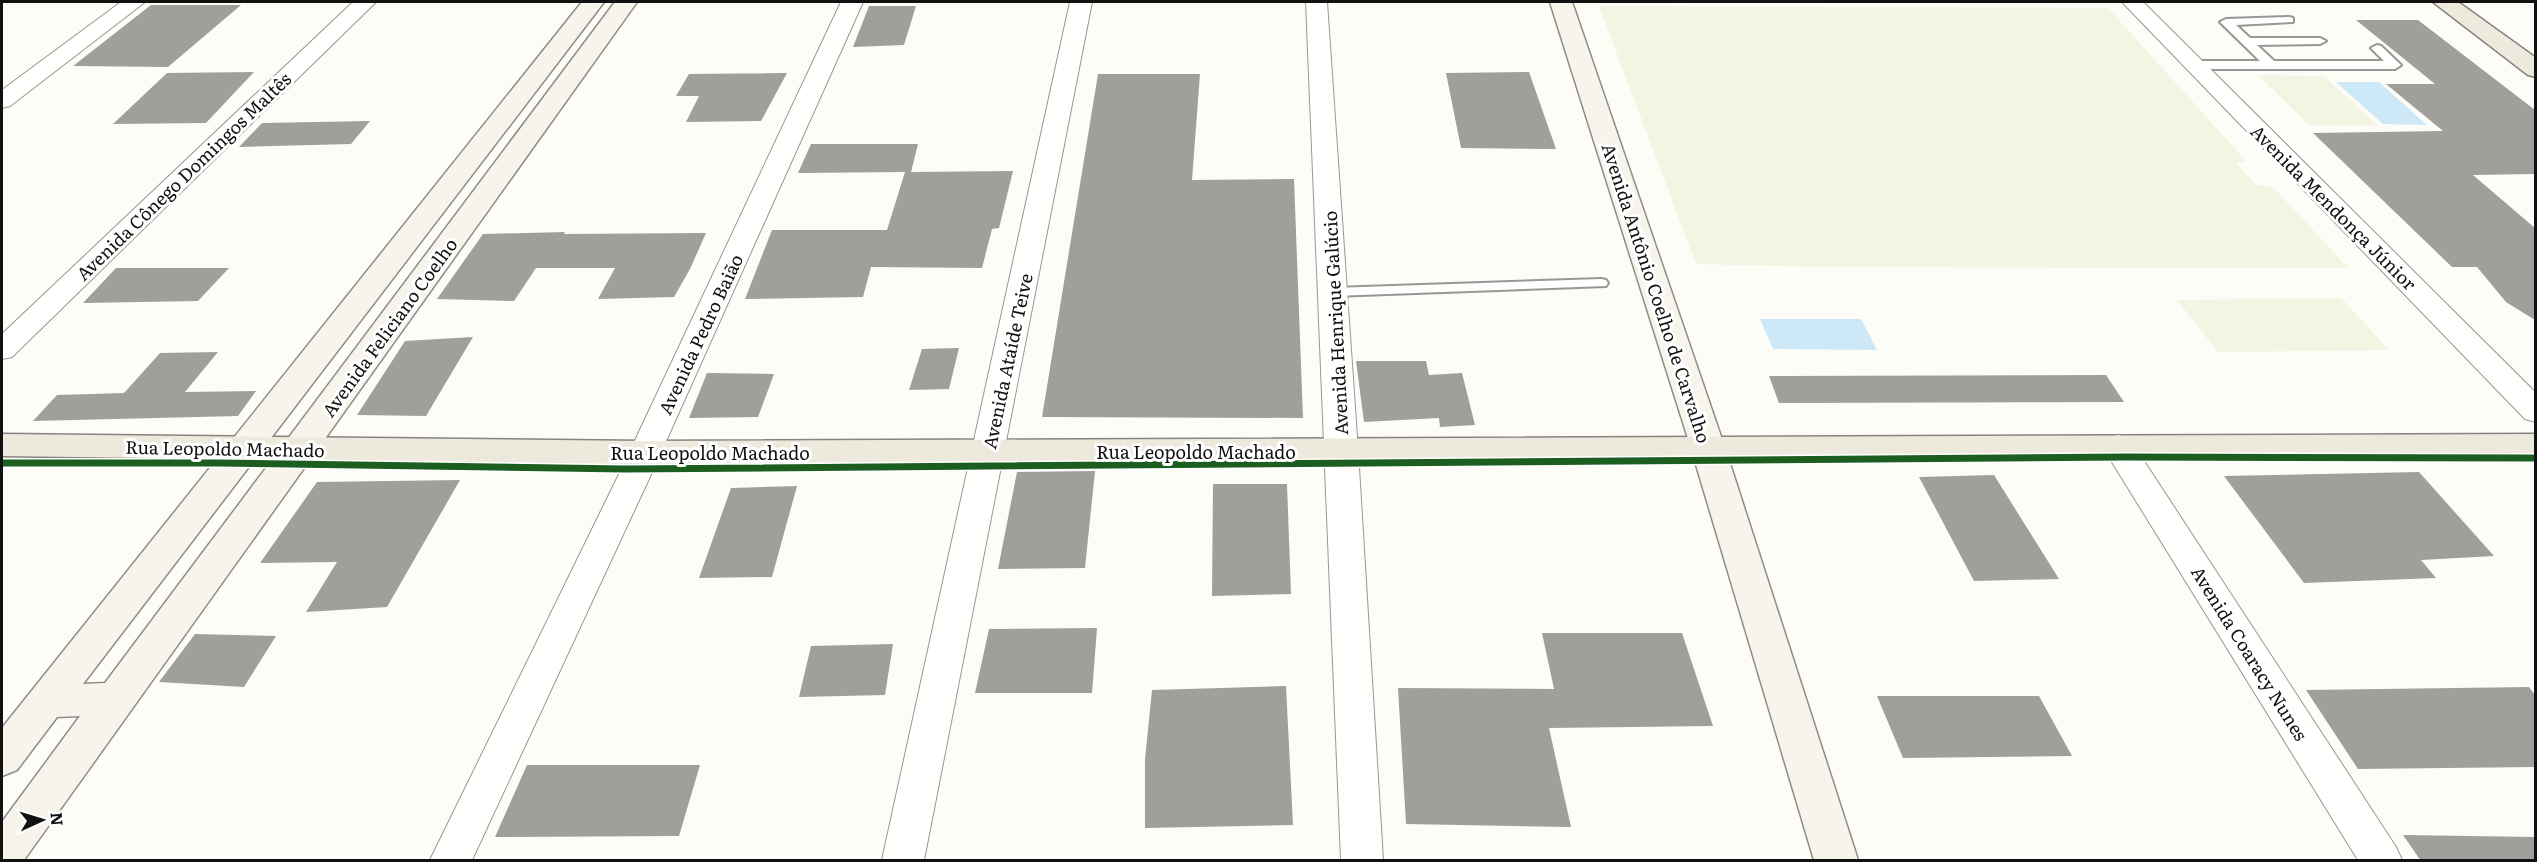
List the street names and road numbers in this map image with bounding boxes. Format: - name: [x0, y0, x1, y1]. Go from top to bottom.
- street label: Avenida Cônego Domingos Maltês: [69, 66, 297, 286]
- street label: Avenida Mendonça Júnior: [2245, 118, 2423, 296]
- street label: Avenida Antônio Coelho de Carvalho: [1596, 140, 1718, 446]
- street label: Avenida Henrique Galúcio: [1316, 210, 1354, 436]
- street label: Avenida Feliciano Coelho: [315, 232, 463, 422]
- street label: Avenida Pedro Baião: [651, 249, 749, 419]
- street label: Avenida Ataíde Teive: [975, 271, 1039, 451]
- street label: Rua Leopoldo Machado: [125, 433, 325, 463]
- street label: Rua Leopoldo Machado: [1096, 438, 1296, 465]
- street label: Rua Leopoldo Machado: [610, 439, 810, 466]
- street label: Avenida Coaracy Nunes: [2185, 560, 2315, 746]

